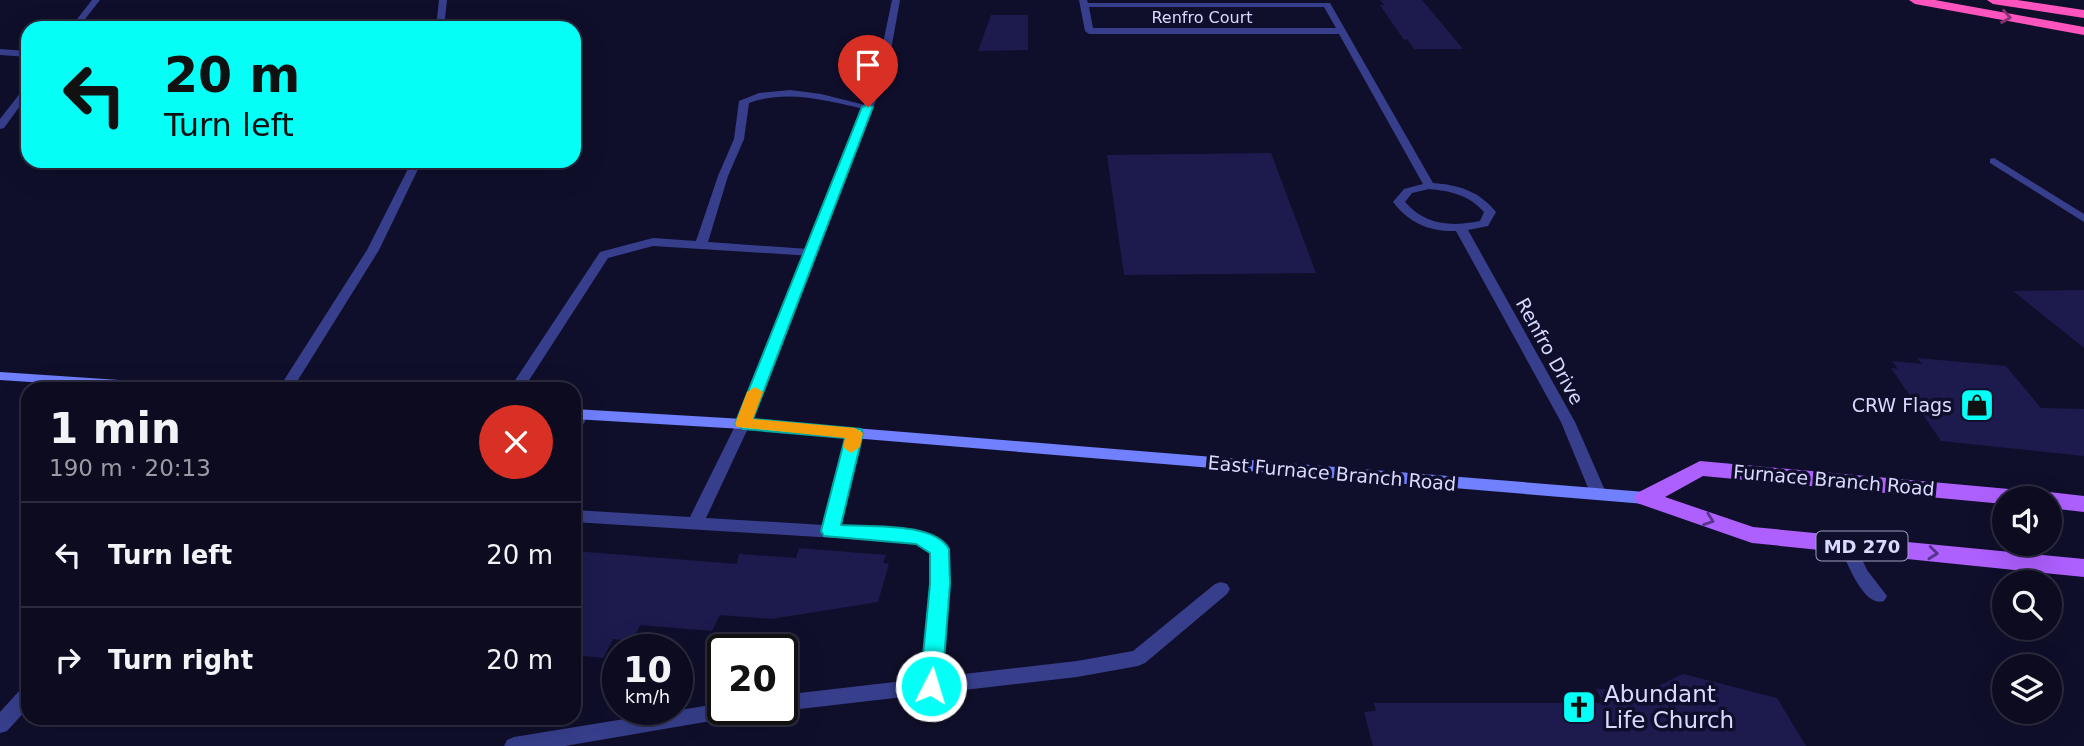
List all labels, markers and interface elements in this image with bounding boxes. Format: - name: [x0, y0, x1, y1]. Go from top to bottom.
- street label: Renfro Court: [1151, 8, 1253, 27]
- one-way arrow: [2000, 8, 2012, 23]
- pin: [838, 35, 898, 107]
- icon: arrive: [849, 46, 887, 84]
- text: 20 m: [164, 47, 300, 104]
- icon: left: [49, 49, 140, 140]
- text: Turn left: [164, 106, 294, 144]
- street label: Renfro Drive: [1512, 294, 1588, 408]
- shop icon: CRW Flags: [1958, 386, 1996, 424]
- place label: CRW Flags: [1852, 394, 1952, 416]
- text: 1 min: [49, 404, 181, 453]
- button: close: [479, 405, 553, 479]
- street label: East Furnace Branch Road: [1207, 451, 1457, 495]
- text: 190 m · 20:13: [49, 455, 211, 481]
- street label: Furnace Branch Road: [1732, 460, 1936, 500]
- map controls: [1992, 486, 2062, 724]
- button: sound: [1992, 486, 2062, 556]
- one-way arrow: [1703, 512, 1715, 526]
- road number: MD 270: [1816, 532, 1908, 560]
- icon: left: [49, 536, 87, 574]
- text: Turn left: [108, 540, 232, 570]
- text: 20 m: [486, 540, 553, 570]
- one-way arrow: [1928, 545, 1939, 560]
- button: search: [1992, 570, 2062, 640]
- speed limit sign: 20: [707, 634, 798, 725]
- icon: right: [49, 641, 87, 679]
- text: Turn right: [108, 645, 253, 675]
- text: 20 m: [486, 645, 553, 675]
- position arrow: [894, 649, 968, 723]
- text: 10: [623, 650, 672, 690]
- button: layers: [1992, 654, 2062, 724]
- place label: Abundant Life Church: [1604, 681, 1734, 733]
- text: km/h: [625, 686, 670, 707]
- church icon: Abundant Life Church: [1560, 688, 1598, 726]

